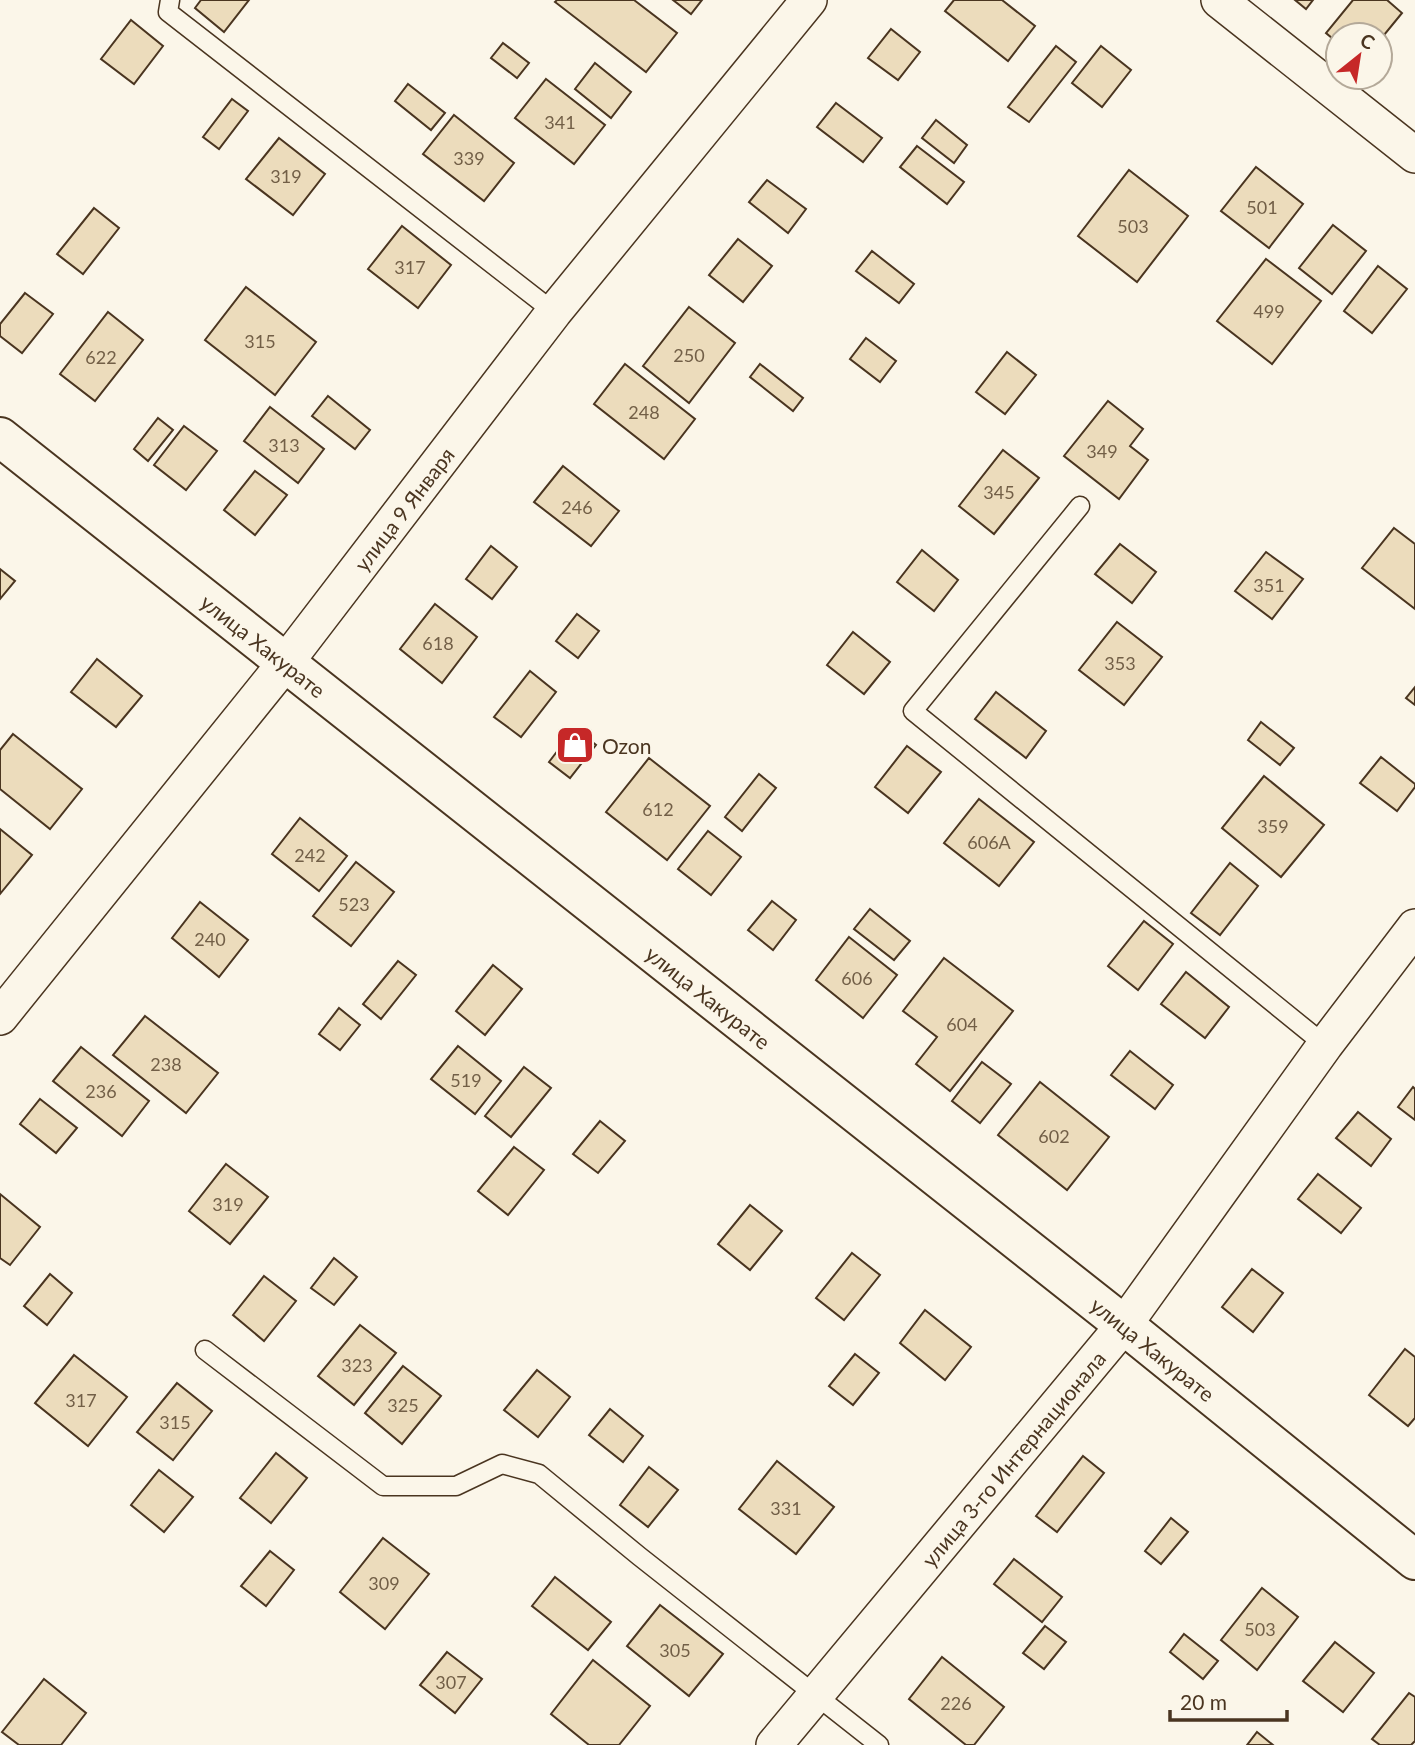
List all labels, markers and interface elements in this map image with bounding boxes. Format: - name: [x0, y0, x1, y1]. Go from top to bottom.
- north arrow: [1324, 21, 1394, 91]
- text: С: [1357, 28, 1379, 54]
- house number: 341: [544, 111, 576, 133]
- house number: 339: [453, 147, 485, 169]
- house number: 319: [270, 165, 302, 187]
- house number: 501: [1246, 196, 1278, 218]
- house number: 503: [1117, 215, 1149, 237]
- house number: 317: [394, 256, 426, 278]
- house number: 499: [1253, 300, 1285, 322]
- house number: 315: [244, 330, 276, 352]
- house number: 250: [673, 344, 705, 366]
- house number: 622: [85, 346, 117, 368]
- house number: 248: [628, 401, 660, 423]
- house number: 313: [268, 434, 300, 456]
- house number: 349: [1086, 440, 1118, 462]
- street label: улица 9 Января: [348, 442, 459, 575]
- house number: 345: [983, 481, 1015, 503]
- house number: 246: [561, 496, 593, 518]
- house number: 351: [1253, 574, 1285, 596]
- street label: улица Хакурате: [196, 588, 331, 702]
- house number: 618: [422, 632, 454, 654]
- house number: 353: [1104, 652, 1136, 674]
- shop icon: Ozon: [554, 724, 596, 766]
- place label: Ozon: [602, 733, 652, 758]
- house number: 612: [642, 798, 674, 820]
- house number: 359: [1257, 815, 1289, 837]
- house number: 606А: [967, 831, 1012, 853]
- house number: 242: [294, 844, 326, 866]
- house number: 523: [338, 893, 370, 915]
- house number: 240: [194, 928, 226, 950]
- street label: улица Хакурате: [641, 940, 776, 1054]
- house number: 606: [841, 967, 873, 989]
- house number: 604: [946, 1013, 978, 1035]
- house number: 238: [150, 1053, 182, 1075]
- house number: 519: [450, 1069, 482, 1091]
- house number: 236: [85, 1080, 117, 1102]
- house number: 602: [1038, 1125, 1070, 1147]
- house number: 319: [212, 1193, 244, 1215]
- street label: улица Хакурате: [1086, 1291, 1220, 1406]
- street label: улица 3-го Интернационала: [916, 1346, 1110, 1571]
- house number: 323: [341, 1354, 373, 1376]
- house number: 317: [65, 1389, 97, 1411]
- house number: 325: [387, 1394, 419, 1416]
- house number: 315: [159, 1411, 191, 1433]
- house number: 331: [770, 1497, 802, 1519]
- house number: 309: [368, 1572, 400, 1594]
- house number: 503: [1244, 1618, 1276, 1640]
- house number: 305: [659, 1639, 691, 1661]
- house number: 307: [435, 1671, 467, 1693]
- scale bar: [1170, 1678, 1287, 1722]
- text: 20 m: [1180, 1689, 1227, 1714]
- house number: 226: [940, 1692, 972, 1714]

